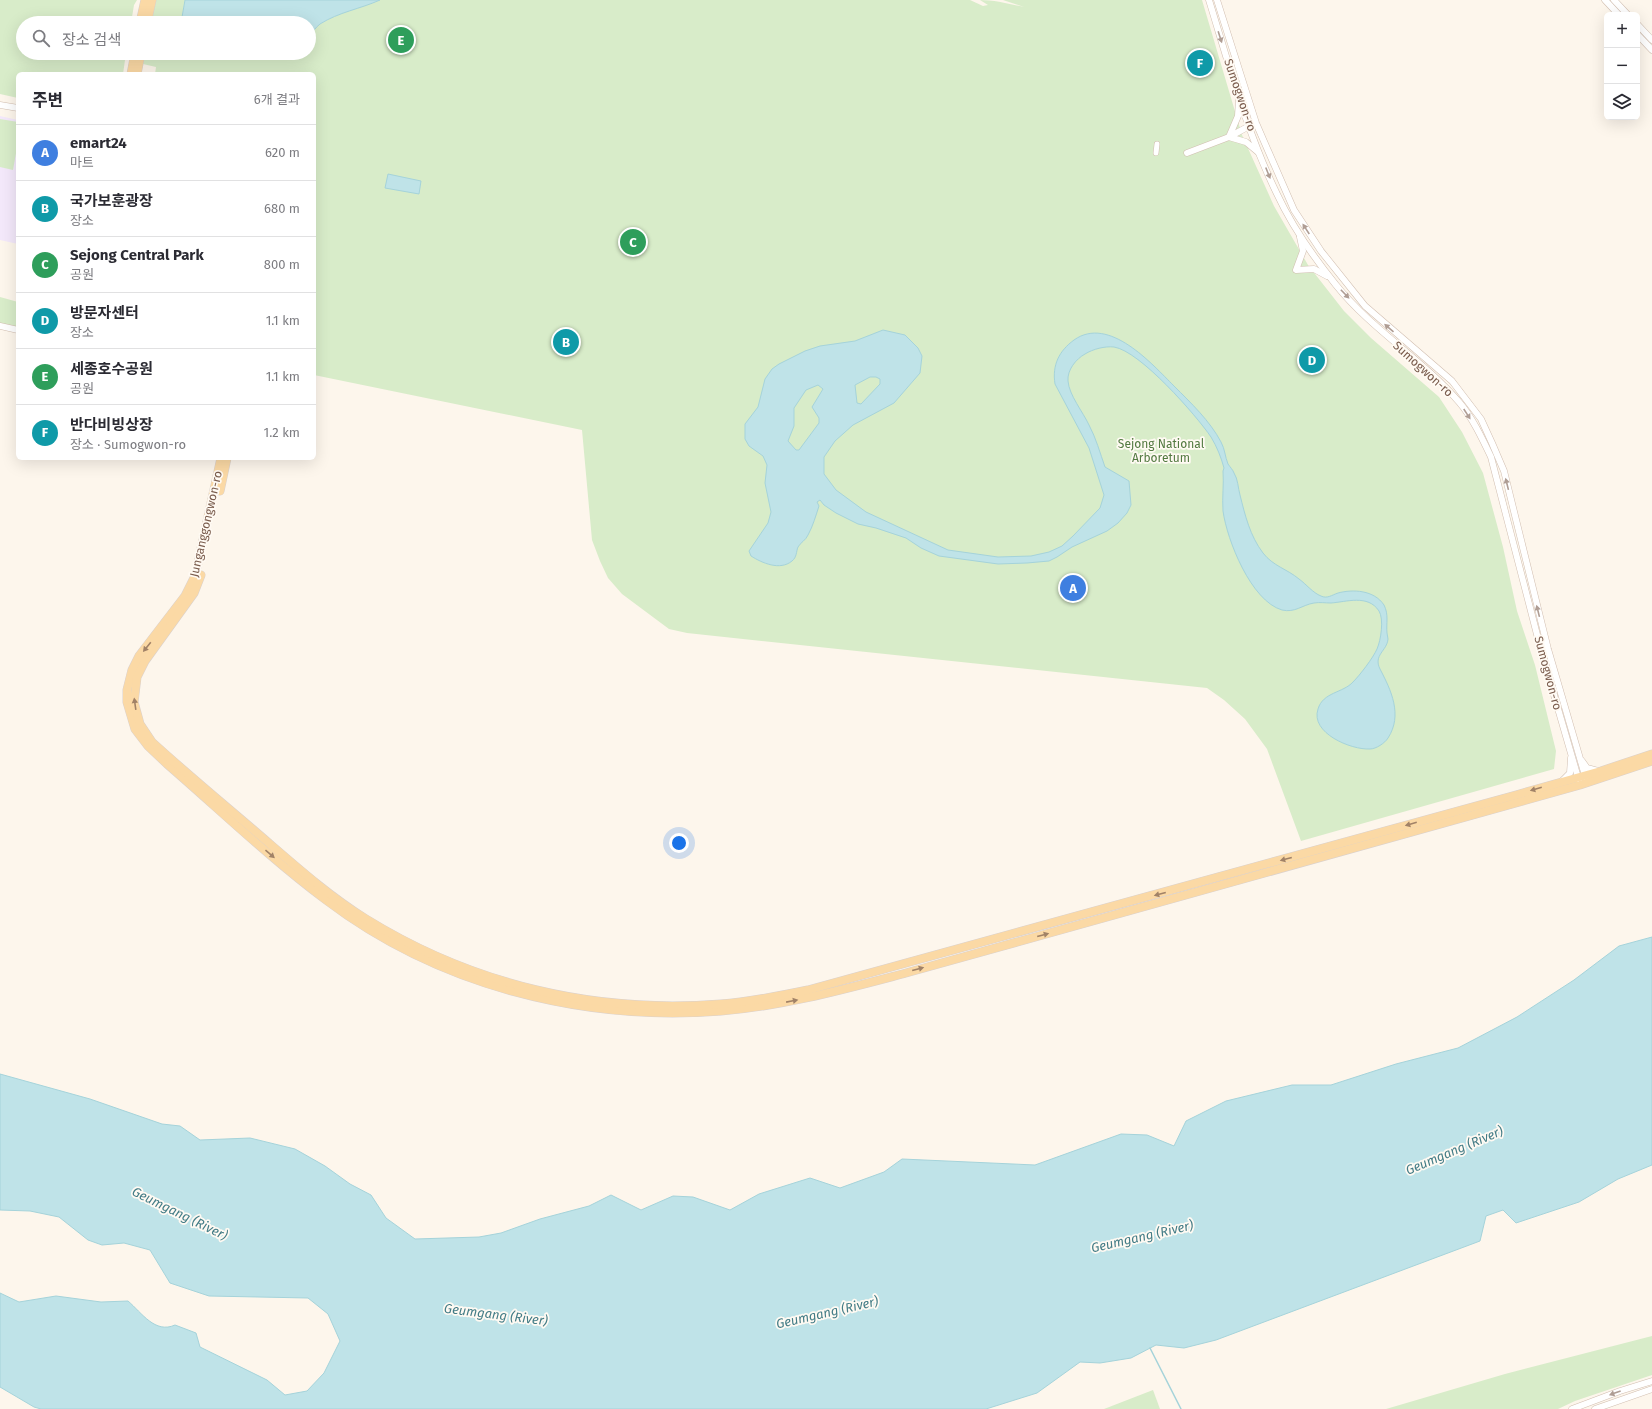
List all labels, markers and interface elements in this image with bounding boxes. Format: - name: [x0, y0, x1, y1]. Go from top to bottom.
- map controls: [1604, 12, 1640, 120]
- button: +: [1604, 12, 1640, 48]
- search box: [16, 16, 316, 60]
- pin: E: [388, 25, 414, 55]
- icon: search: [30, 27, 52, 49]
- text: 장소 검색: [62, 31, 121, 49]
- one-way arrow: [1218, 32, 1224, 44]
- pin: F: [1187, 48, 1213, 78]
- button: −: [1604, 48, 1640, 84]
- street label: Sumogwon-ro: [1221, 57, 1259, 133]
- button: layers: [1604, 84, 1640, 120]
- text: 주변: [32, 90, 63, 111]
- text: 6개 결과: [254, 92, 300, 107]
- text: emart24: [70, 134, 127, 152]
- text: A: [41, 145, 49, 160]
- text: 620 m: [265, 145, 300, 160]
- text: 마트: [70, 155, 94, 170]
- one-way arrow: [1265, 168, 1271, 180]
- text: 국가보훈광장: [70, 192, 153, 210]
- text: B: [41, 201, 49, 216]
- text: 680 m: [264, 201, 300, 216]
- text: 장소: [70, 213, 94, 228]
- one-way arrow: [1302, 224, 1310, 234]
- pin: C: [620, 227, 646, 257]
- text: Sejong Central Park: [70, 246, 204, 264]
- text: C: [41, 257, 49, 272]
- text: 800 m: [264, 257, 300, 272]
- text: 공원: [70, 267, 94, 282]
- one-way arrow: [1340, 289, 1349, 299]
- text: 방문자센터: [70, 304, 139, 322]
- text: D: [41, 313, 49, 328]
- text: 1.1 km: [266, 313, 300, 328]
- one-way arrow: [1384, 324, 1395, 333]
- text: 장소: [70, 325, 94, 340]
- pin: B: [553, 327, 579, 357]
- street label: Sumogwon-ro: [1390, 338, 1456, 400]
- pin: D: [1299, 345, 1325, 375]
- text: 세종호수공원: [70, 360, 153, 378]
- text: E: [42, 369, 48, 384]
- text: 1.1 km: [266, 369, 300, 384]
- text: 공원: [70, 381, 94, 396]
- one-way arrow: [1463, 409, 1471, 419]
- text: 반다비빙상장: [70, 416, 153, 434]
- text: F: [42, 425, 48, 440]
- text: 1.2 km: [264, 425, 300, 440]
- text: 장소 · Sumogwon-ro: [70, 437, 186, 452]
- park label: Sejong National Arboretum: [1118, 437, 1205, 465]
- street label: Junganggongwon-ro: [187, 470, 225, 578]
- one-way arrow: [1503, 478, 1509, 491]
- pin: A: [1060, 573, 1086, 603]
- one-way arrow: [1535, 604, 1541, 617]
- street label: Sumogwon-ro: [1531, 635, 1565, 711]
- one-way arrow: [142, 641, 151, 652]
- one-way arrow: [132, 698, 139, 710]
- one-way arrow: [1530, 786, 1542, 792]
- one-way arrow: [1405, 821, 1417, 827]
- your location: [669, 833, 689, 853]
- one-way arrow: [265, 849, 275, 858]
- one-way arrow: [1279, 856, 1291, 862]
- one-way arrow: [1154, 891, 1166, 897]
- one-way arrow: [1037, 931, 1050, 937]
- one-way arrow: [912, 966, 924, 972]
- one-way arrow: [786, 997, 798, 1003]
- water label: Geumgang (River): [1403, 1123, 1505, 1178]
- water label: Geumgang (River): [130, 1184, 230, 1243]
- water label: Geumgang (River): [1090, 1217, 1195, 1256]
- water label: Geumgang (River): [775, 1293, 880, 1332]
- water label: Geumgang (River): [443, 1301, 549, 1328]
- one-way arrow: [1608, 1390, 1620, 1396]

